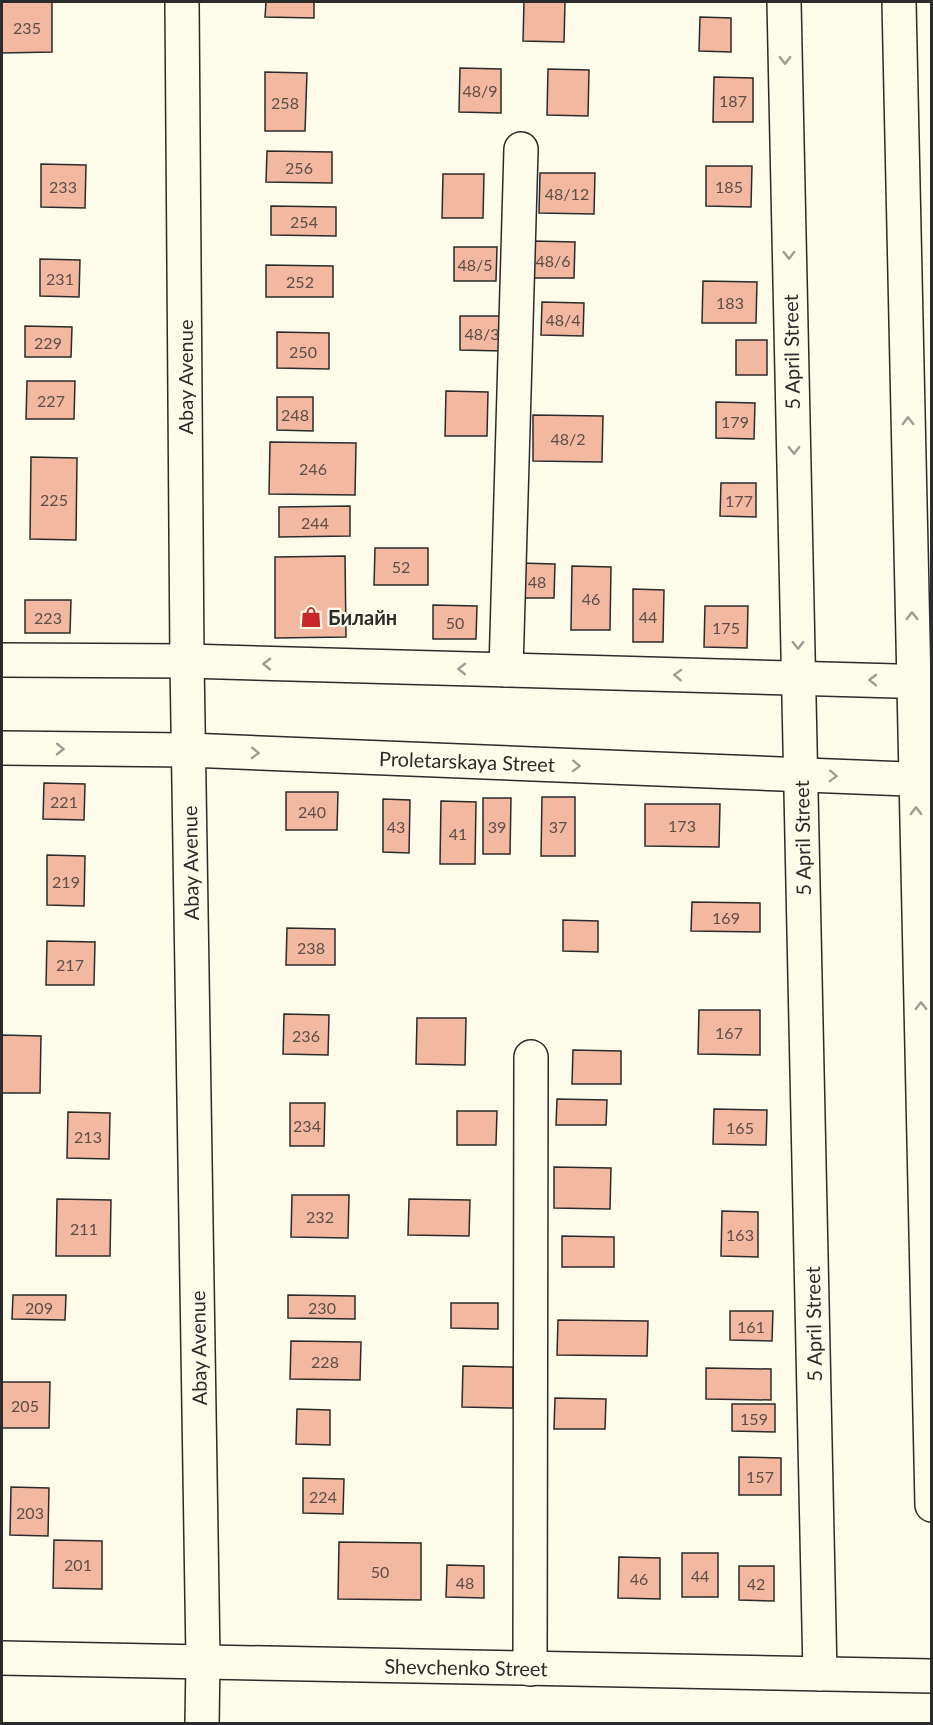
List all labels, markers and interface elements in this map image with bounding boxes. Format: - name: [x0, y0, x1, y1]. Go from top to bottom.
- house number: 235: [13, 18, 41, 37]
- one-way arrow: [779, 55, 791, 64]
- house number: 48/9: [462, 81, 498, 100]
- house number: 187: [719, 91, 747, 110]
- house number: 258: [271, 93, 299, 112]
- house number: 256: [285, 158, 313, 177]
- house number: 233: [49, 177, 77, 196]
- house number: 185: [715, 177, 743, 196]
- house number: 48/12: [545, 184, 589, 203]
- house number: 254: [290, 212, 318, 231]
- one-way arrow: [783, 250, 795, 259]
- house number: 48/6: [535, 251, 571, 270]
- house number: 48/5: [457, 255, 493, 274]
- house number: 231: [46, 269, 74, 288]
- house number: 252: [286, 272, 314, 291]
- house number: 183: [716, 293, 744, 312]
- street label: 5 April Street: [778, 294, 804, 410]
- house number: 48/4: [545, 310, 581, 329]
- street label: Abay Avenue: [173, 320, 197, 434]
- house number: 48/3: [464, 324, 500, 343]
- house number: 229: [34, 333, 62, 352]
- house number: 250: [289, 342, 317, 361]
- house number: 227: [37, 391, 65, 410]
- house number: 248: [281, 405, 309, 424]
- house number: 179: [721, 412, 749, 431]
- one-way arrow: [901, 416, 914, 425]
- house number: 48/2: [550, 429, 586, 448]
- one-way arrow: [787, 445, 800, 454]
- house number: 246: [299, 459, 327, 478]
- house number: 225: [40, 490, 68, 509]
- house number: 177: [725, 491, 753, 510]
- house number: 244: [301, 513, 329, 532]
- house number: 52: [392, 557, 410, 576]
- house number: 48: [528, 572, 546, 591]
- house number: 46: [582, 589, 600, 608]
- shop icon: Билайн: [299, 605, 323, 629]
- place label: Билайн: [328, 605, 397, 629]
- house number: 44: [639, 607, 657, 626]
- house number: 223: [34, 608, 62, 627]
- one-way arrow: [906, 611, 918, 620]
- house number: 50: [446, 613, 464, 632]
- house number: 175: [712, 618, 740, 637]
- one-way arrow: [792, 640, 804, 649]
- one-way arrow: [263, 657, 272, 670]
- one-way arrow: [458, 662, 467, 675]
- one-way arrow: [674, 668, 683, 681]
- one-way arrow: [869, 674, 878, 686]
- one-way arrow: [55, 743, 64, 755]
- street label: Proletarskaya Street: [379, 746, 555, 776]
- one-way arrow: [250, 747, 259, 759]
- one-way arrow: [571, 759, 580, 772]
- one-way arrow: [829, 769, 838, 782]
- street label: 5 April Street: [789, 780, 815, 896]
- house number: 221: [50, 792, 78, 811]
- house number: 240: [298, 802, 326, 821]
- street label: Abay Avenue: [177, 805, 203, 921]
- one-way arrow: [910, 806, 923, 815]
- house number: 173: [668, 816, 696, 835]
- house number: 43: [387, 817, 405, 836]
- house number: 39: [488, 817, 506, 836]
- house number: 37: [549, 817, 567, 836]
- house number: 41: [449, 824, 467, 843]
- house number: 219: [52, 872, 80, 891]
- house number: 169: [712, 908, 740, 927]
- house number: 238: [297, 938, 325, 957]
- house number: 217: [56, 955, 84, 974]
- one-way arrow: [914, 1001, 927, 1010]
- house number: 167: [715, 1023, 743, 1042]
- house number: 236: [292, 1026, 320, 1045]
- house number: 234: [293, 1116, 321, 1135]
- house number: 165: [726, 1118, 754, 1137]
- house number: 213: [74, 1127, 102, 1146]
- house number: 232: [306, 1207, 334, 1226]
- house number: 211: [70, 1219, 98, 1238]
- house number: 163: [726, 1225, 754, 1244]
- street label: 5 April Street: [800, 1266, 826, 1382]
- street label: Abay Avenue: [185, 1290, 211, 1406]
- house number: 209: [25, 1298, 53, 1317]
- house number: 230: [308, 1298, 336, 1317]
- house number: 161: [737, 1317, 765, 1336]
- house number: 228: [311, 1352, 339, 1371]
- house number: 205: [11, 1396, 39, 1415]
- house number: 159: [740, 1409, 768, 1428]
- house number: 157: [746, 1467, 774, 1486]
- house number: 224: [309, 1487, 337, 1506]
- house number: 203: [16, 1503, 44, 1522]
- house number: 201: [64, 1555, 92, 1574]
- house number: 50: [371, 1562, 389, 1581]
- house number: 44: [691, 1566, 709, 1585]
- house number: 46: [630, 1569, 648, 1588]
- house number: 48: [456, 1573, 474, 1592]
- house number: 42: [747, 1574, 765, 1593]
- street label: Shevchenko Street: [384, 1654, 548, 1680]

